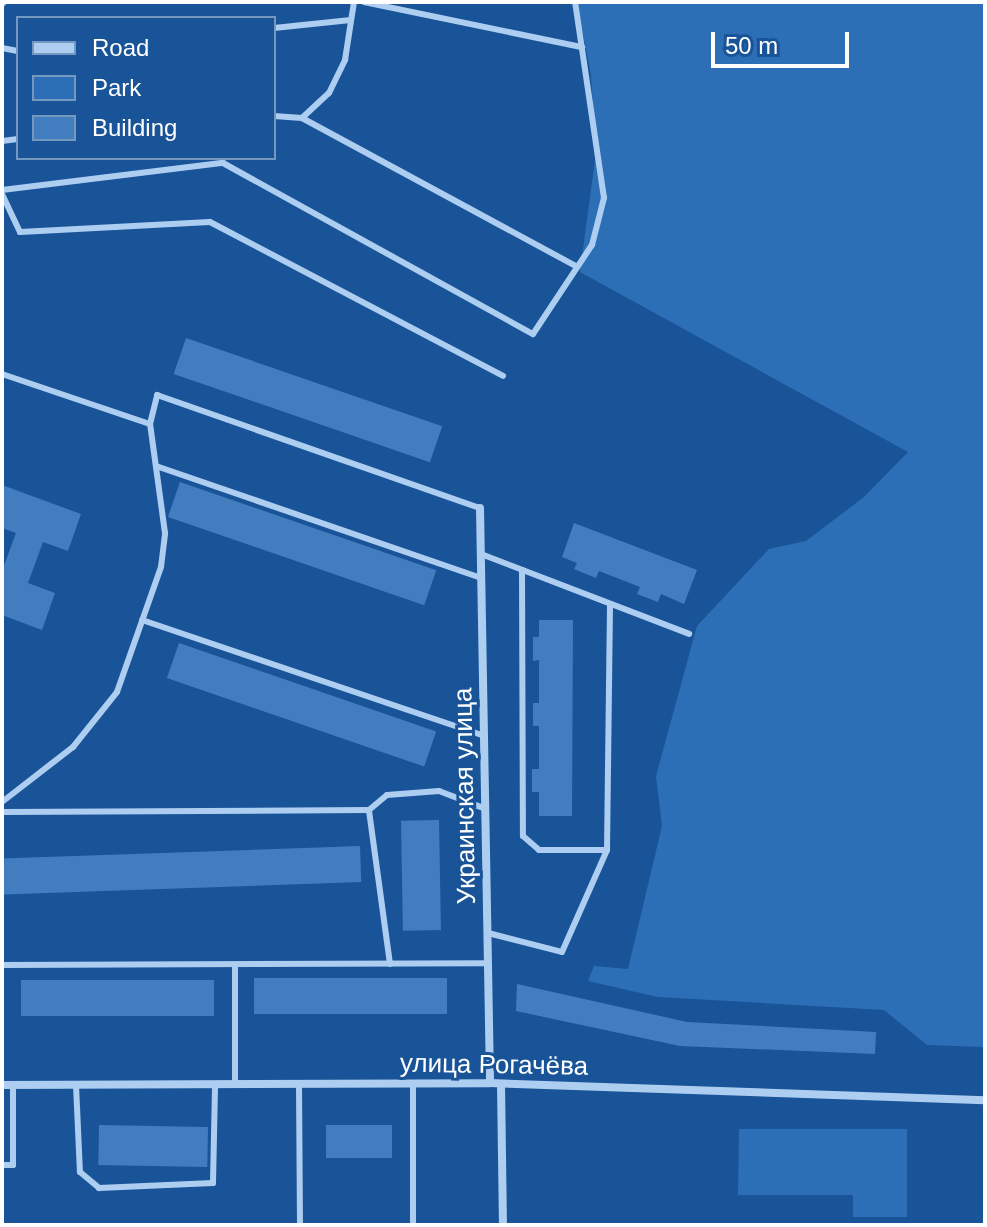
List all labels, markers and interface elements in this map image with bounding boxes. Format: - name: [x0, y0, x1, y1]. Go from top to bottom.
- legend: [16, 16, 276, 160]
- scale bar: [715, 16, 853, 66]
- text: 50 m: [725, 32, 778, 59]
- text: Road: [92, 34, 149, 61]
- text: Park: [92, 74, 141, 101]
- text: Building: [92, 114, 177, 141]
- street label: Украинская улица: [448, 687, 482, 905]
- street label: улица Рогачёва: [400, 1048, 588, 1082]

